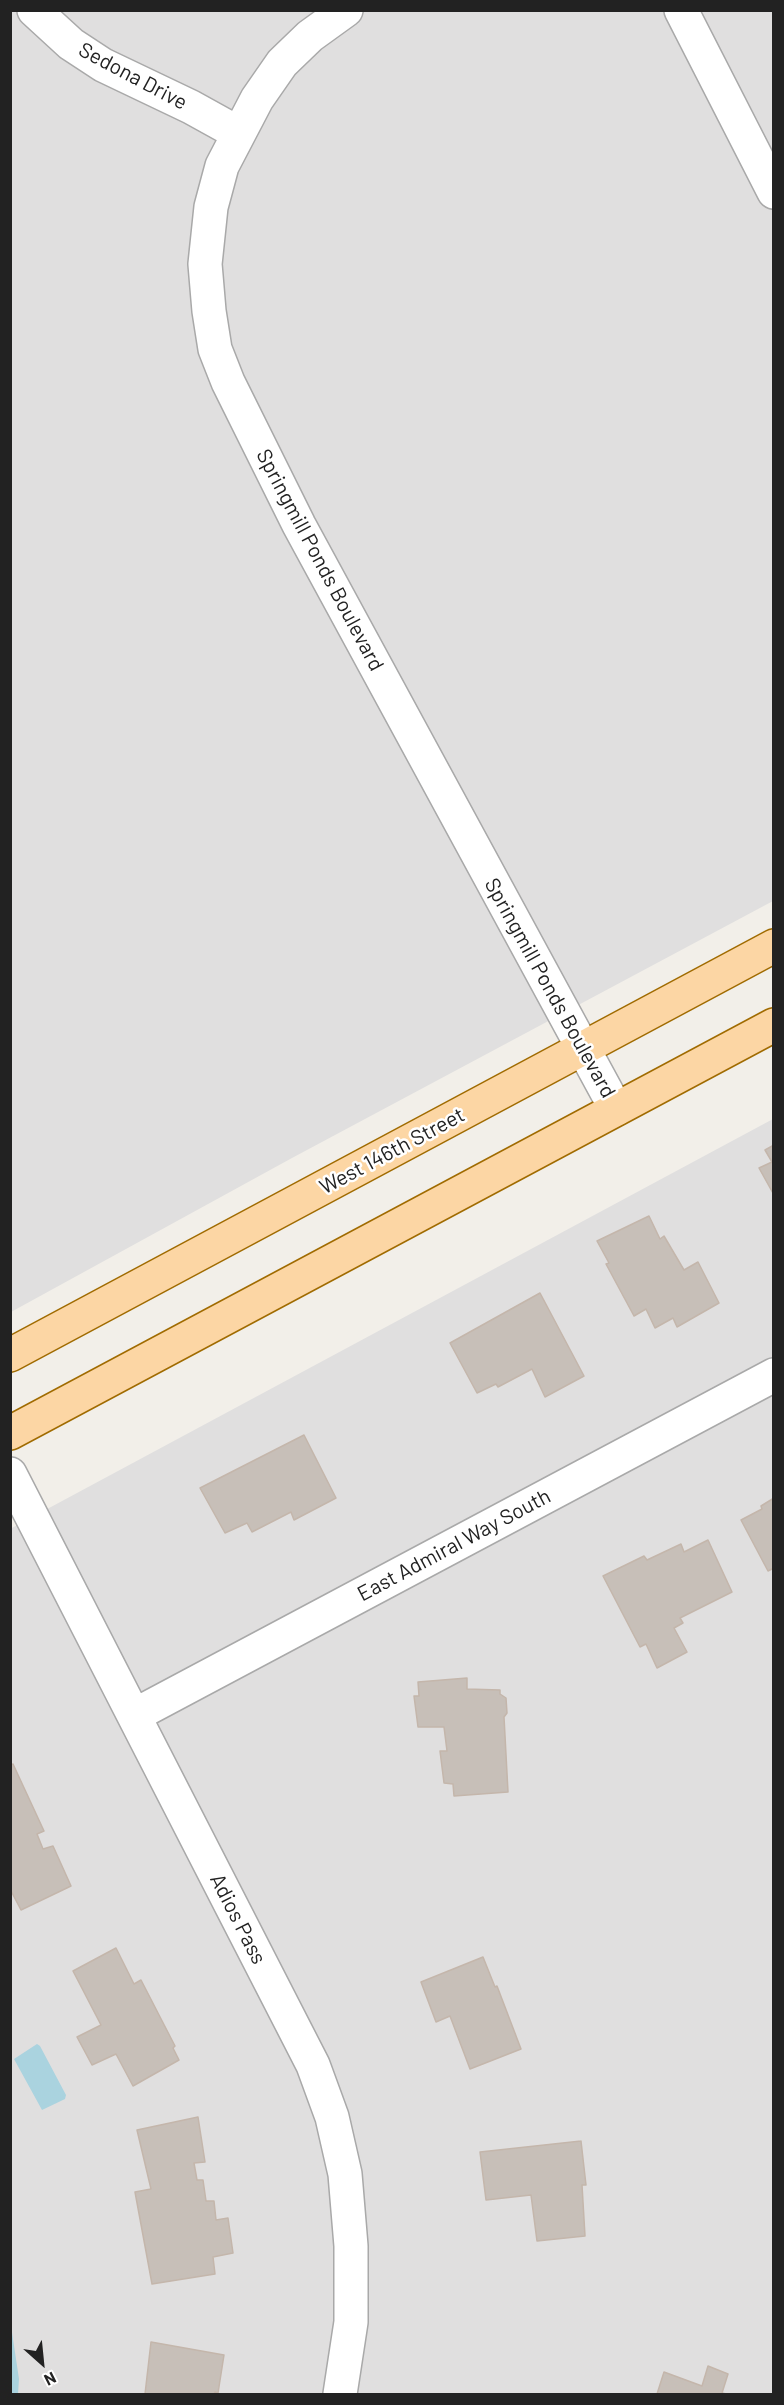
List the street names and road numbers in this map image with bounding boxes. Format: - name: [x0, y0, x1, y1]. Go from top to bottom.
- street label: Sedona Drive: [74, 37, 192, 115]
- street label: Springmill Ponds Boulevard: [251, 445, 389, 675]
- street label: Springmill Ponds Boulevard: [479, 874, 621, 1102]
- street label: West 146th Street: [315, 1102, 469, 1200]
- street label: East Admiral Way South: [353, 1483, 555, 1607]
- street label: Adios Pass: [205, 1870, 271, 1968]

